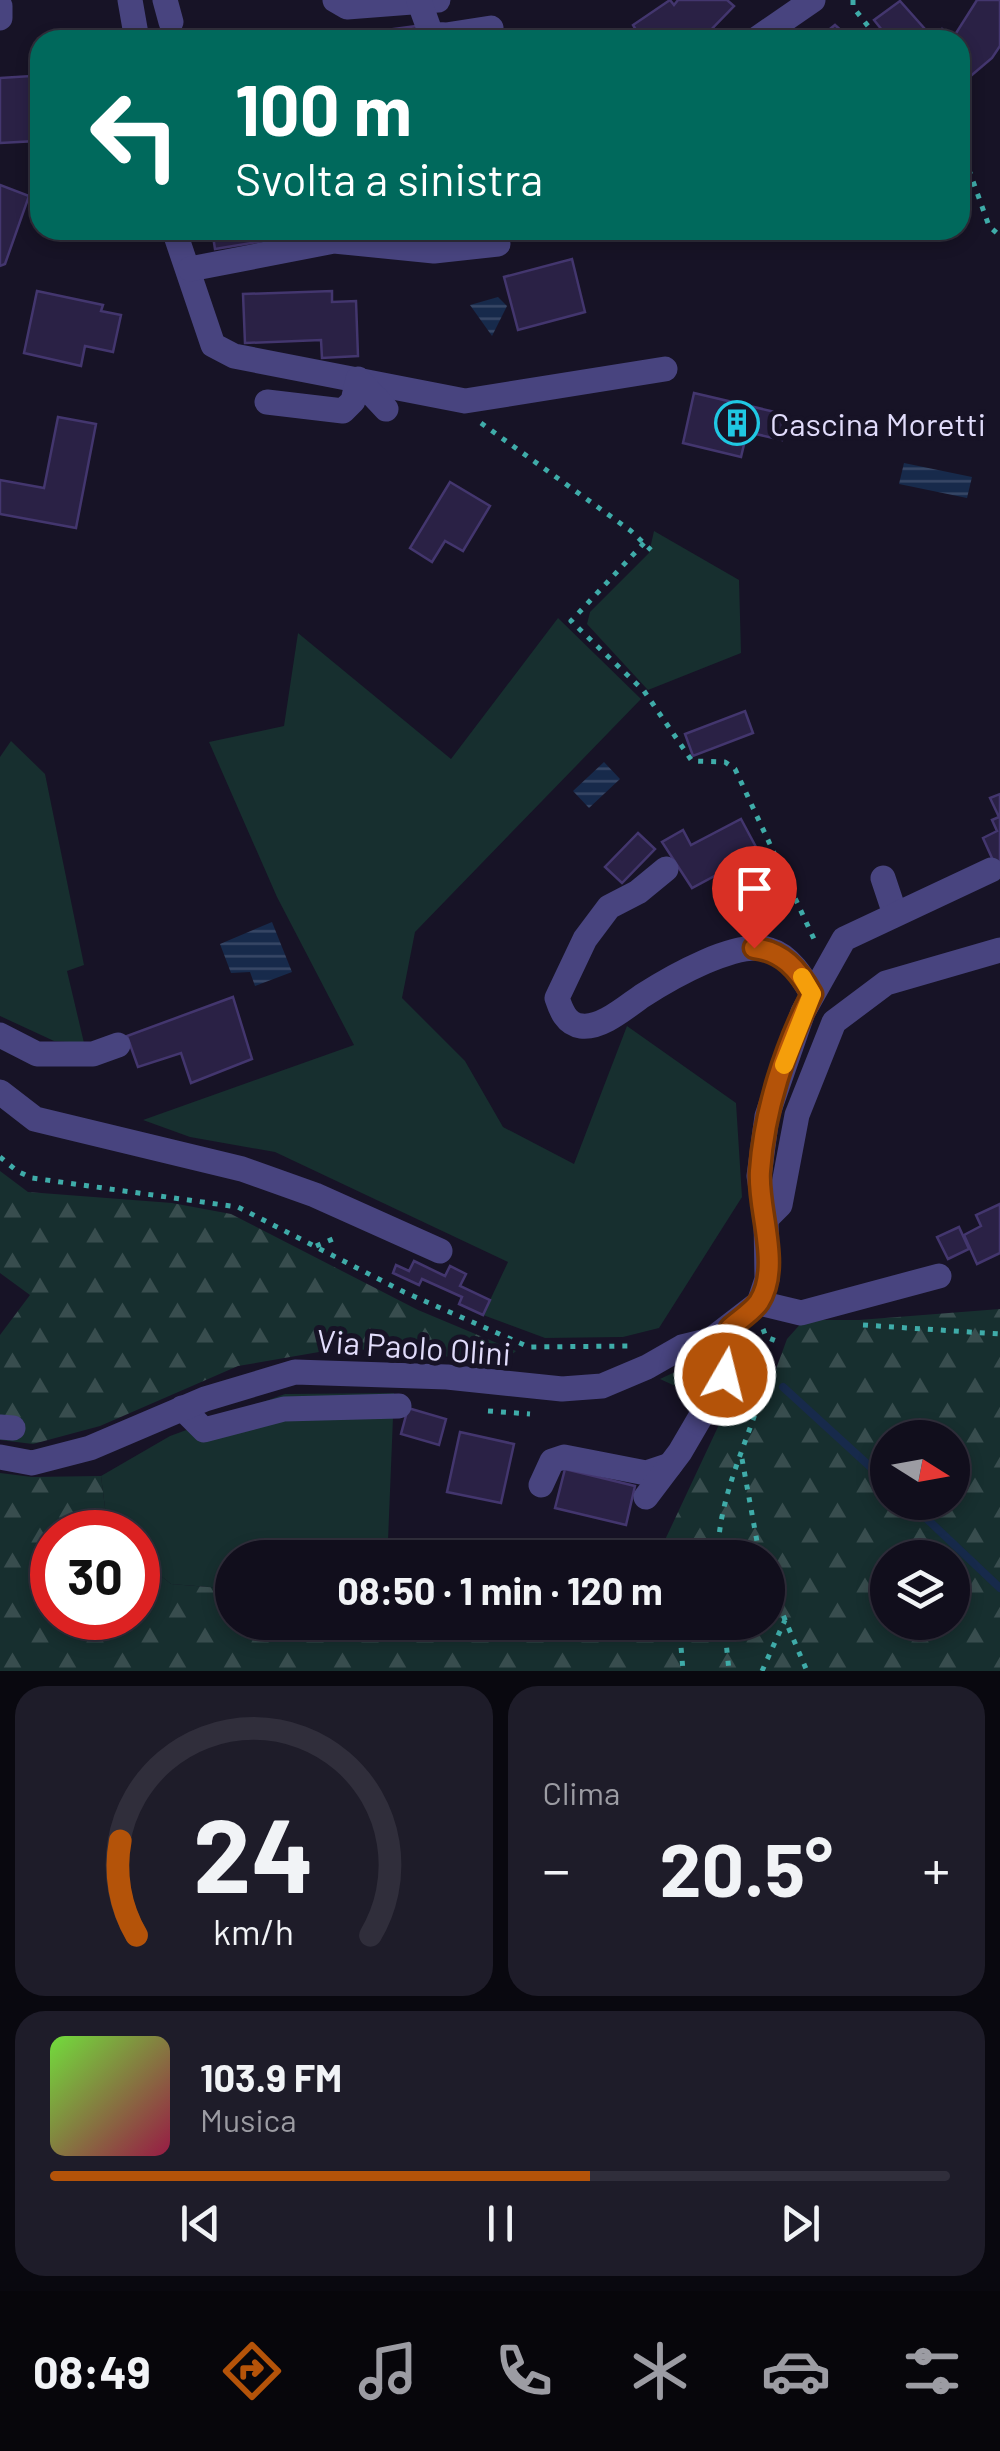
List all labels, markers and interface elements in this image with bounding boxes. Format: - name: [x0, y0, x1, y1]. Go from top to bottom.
- text: 100 m: [235, 66, 412, 150]
- icon: left: [70, 70, 200, 200]
- text: Svolta a sinistra: [235, 151, 543, 205]
- building icon: Cascina Moretti: [714, 400, 760, 446]
- place label: Cascina Moretti: [770, 404, 986, 442]
- pin: [712, 846, 797, 949]
- icon: arrive: [727, 861, 782, 916]
- street label: Via Paolo Olini: [316, 1320, 512, 1372]
- position arrow: [673, 1323, 777, 1427]
- north arrow: [870, 1420, 970, 1520]
- map controls: [870, 1420, 970, 1640]
- speed limit sign: 30: [30, 1510, 160, 1640]
- button: layers: [870, 1540, 970, 1640]
- text: 08:50 · 1 min · 120 m: [337, 1567, 663, 1613]
- text: Clima: [543, 1773, 620, 1811]
- text: 24: [193, 1789, 314, 1914]
- text: 20.5°: [659, 1822, 833, 1912]
- text: −: [543, 1835, 570, 1901]
- text: +: [922, 1835, 950, 1901]
- text: km/h: [213, 1909, 294, 1952]
- text: 103.9 FM: [200, 2054, 342, 2100]
- text: Musica: [200, 2100, 297, 2138]
- icon: previous: [173, 2196, 228, 2251]
- icon: pause: [473, 2196, 528, 2251]
- icon: next: [773, 2196, 828, 2251]
- icon: directions: [217, 2336, 287, 2406]
- icon: music: [353, 2336, 423, 2406]
- icon: phone: [489, 2336, 559, 2406]
- icon: climate: [625, 2336, 695, 2406]
- icon: car: [761, 2336, 831, 2406]
- icon: filters: [897, 2336, 967, 2406]
- text: 08:49: [33, 2344, 151, 2398]

